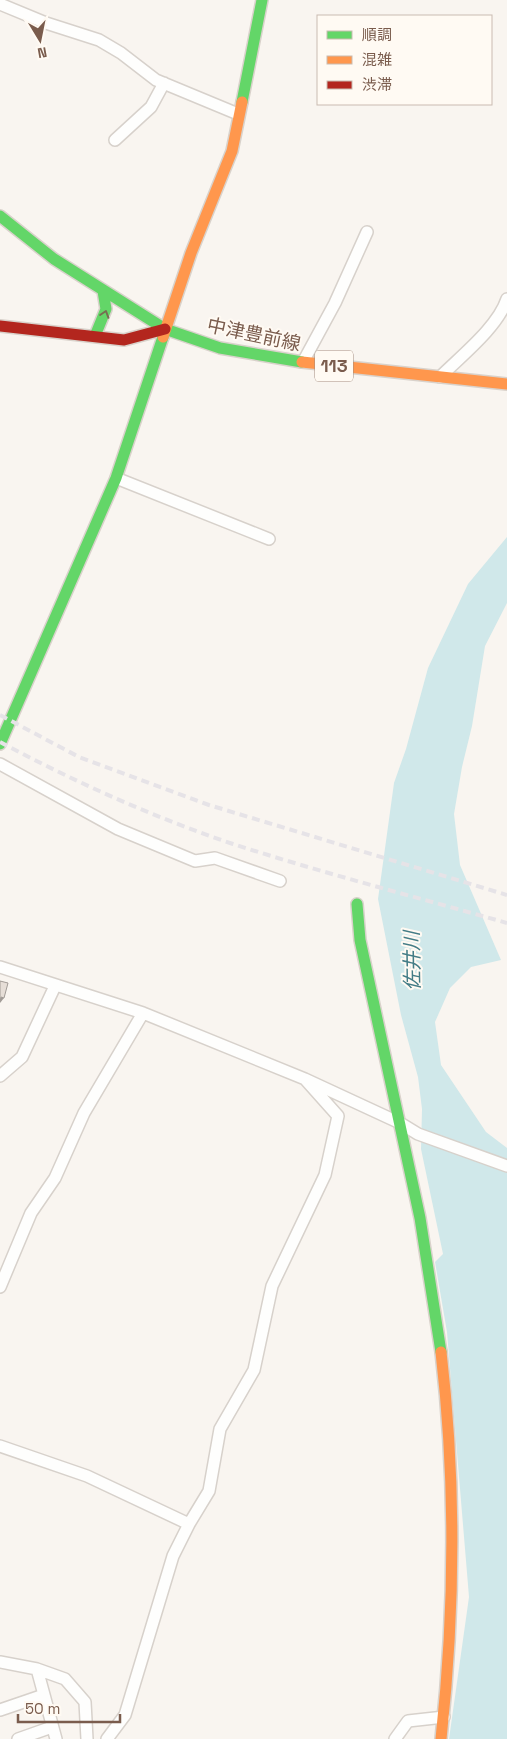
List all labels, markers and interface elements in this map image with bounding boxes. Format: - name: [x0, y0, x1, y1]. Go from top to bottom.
- north arrow: [15, 15, 65, 65]
- legend: [317, 15, 492, 105]
- text: 順調: [362, 25, 392, 44]
- text: N: [36, 43, 48, 62]
- text: 混雑: [362, 50, 392, 69]
- text: 渋滞: [362, 75, 392, 94]
- one-way arrow: [99, 310, 109, 318]
- street label: 中津豊前線: [205, 312, 303, 357]
- road number: 113: [315, 351, 353, 382]
- water label: 佐井川: [398, 929, 426, 991]
- scale bar: [18, 1692, 120, 1724]
- text: 50 m: [25, 1699, 60, 1718]

